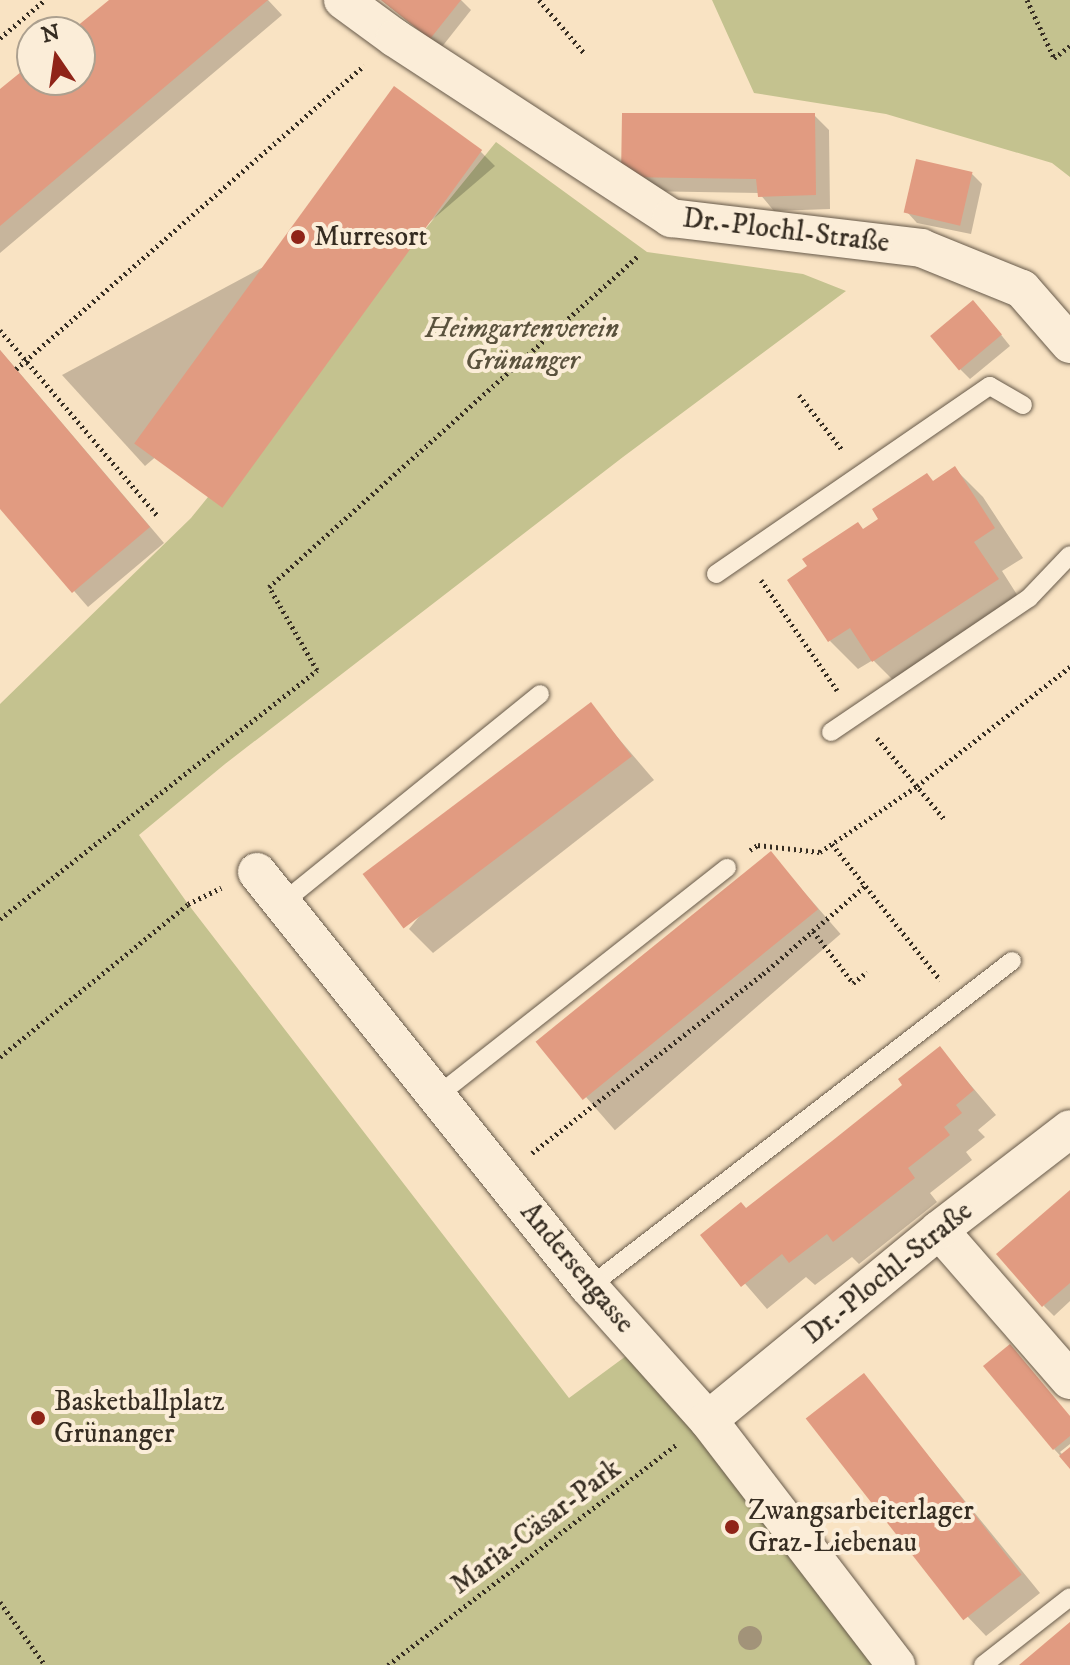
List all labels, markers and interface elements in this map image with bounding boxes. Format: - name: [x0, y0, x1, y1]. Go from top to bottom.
- north arrow: [16, 16, 96, 96]
- text: N: [39, 19, 63, 49]
- street label: Dr.-Plochl-Straße: [681, 202, 891, 260]
- place label: Murresort: [314, 220, 427, 254]
- marker: Murresort: [289, 228, 307, 246]
- park label: Heimgartenverein Grünanger: [425, 312, 619, 378]
- street label: Dr.-Plochl-Straße: [797, 1195, 979, 1351]
- street label: Andersengasse: [513, 1196, 641, 1340]
- place label: Basketballplatz Grünanger: [54, 1385, 224, 1451]
- marker: Basketballplatz Grünanger: [29, 1409, 47, 1427]
- street label: Maria-Cäsar-Park: [444, 1452, 628, 1602]
- place label: Zwangsarbeiterlager Graz-Liebenau: [748, 1494, 974, 1560]
- marker: Zwangsarbeiterlager Graz-Liebenau: [723, 1518, 741, 1536]

